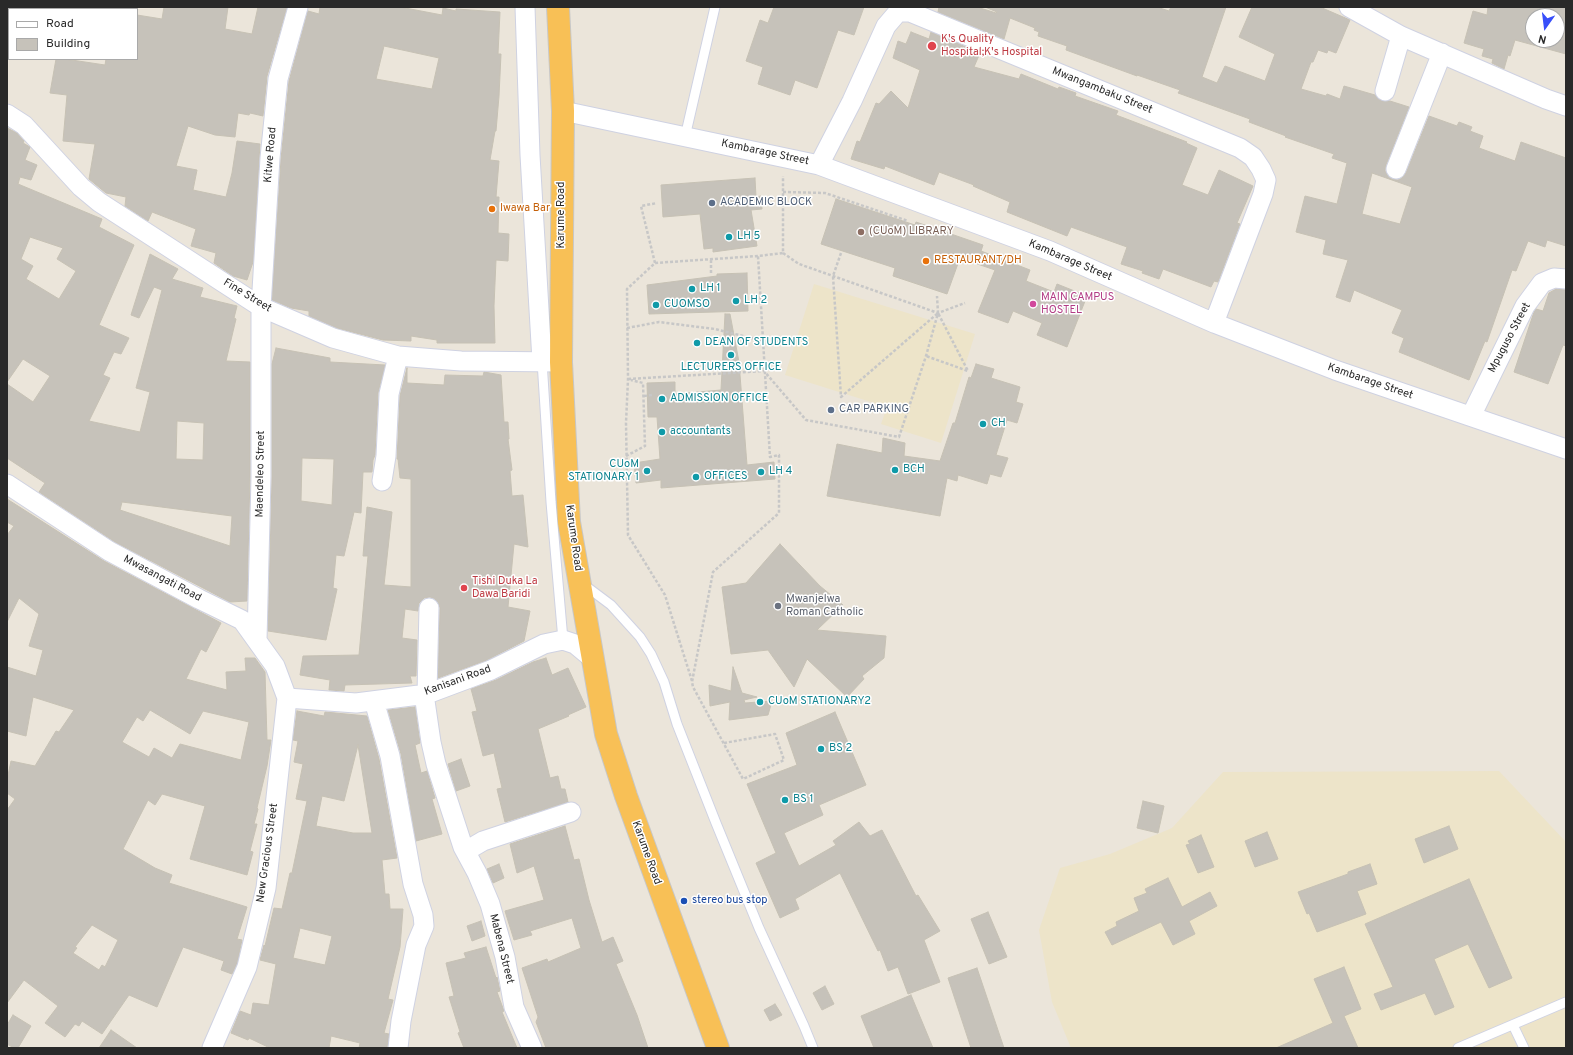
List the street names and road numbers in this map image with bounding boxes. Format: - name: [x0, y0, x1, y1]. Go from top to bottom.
- street label: Mwangambaku Street: [1050, 65, 1154, 117]
- street label: Kitwe Road: [262, 127, 280, 183]
- street label: Kambarage Street: [720, 137, 810, 169]
- street label: Karume Road: [555, 182, 569, 248]
- street label: Kambarage Street: [1026, 237, 1114, 285]
- street label: Fine Street: [220, 276, 274, 316]
- street label: Mpuguso Street: [1486, 301, 1534, 375]
- street label: Kambarage Street: [1326, 361, 1414, 403]
- street label: Maendeleo Street: [254, 430, 268, 518]
- street label: Karume Road: [562, 504, 584, 572]
- street label: Mwasangati Road: [121, 553, 203, 605]
- street label: Kanisani Road: [423, 663, 493, 699]
- street label: New Gracious Street: [254, 802, 282, 904]
- street label: Karume Road: [628, 819, 664, 887]
- street label: Mabena Street: [486, 913, 516, 985]

